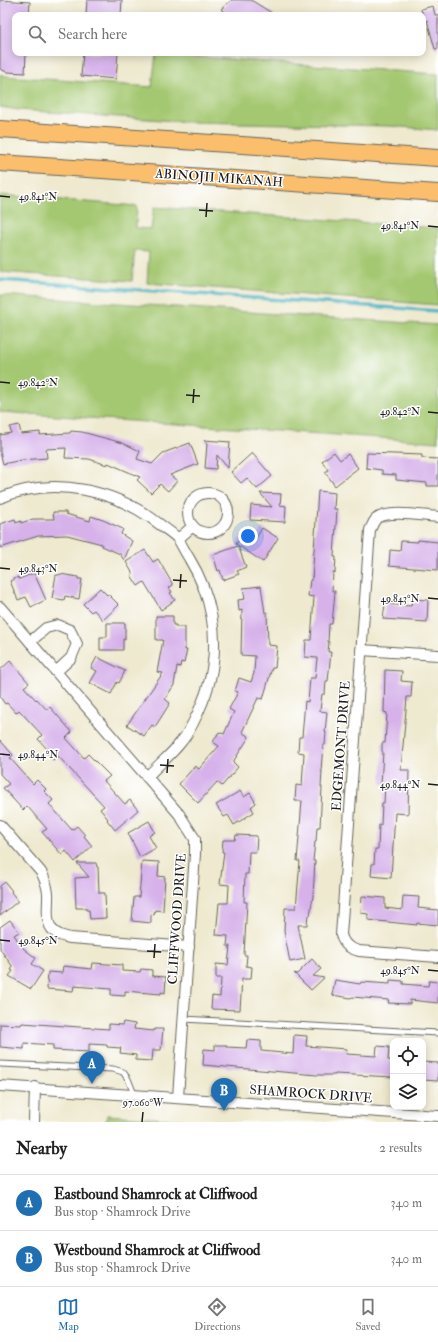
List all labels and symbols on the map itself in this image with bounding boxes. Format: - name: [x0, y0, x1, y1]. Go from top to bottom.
- street label: ABINOJII MIKANAH: [154, 165, 284, 190]
- text: 49.841°N: [19, 191, 57, 203]
- text: 49.841°N: [381, 220, 419, 232]
- text: 49.842°N: [18, 377, 58, 389]
- text: 49.842°N: [380, 406, 420, 418]
- your location: [238, 526, 258, 546]
- text: 49.843°N: [19, 563, 57, 575]
- text: 49.843°N: [381, 593, 419, 605]
- street label: EDGEMONT DRIVE: [328, 680, 354, 812]
- text: 49.844°N: [18, 749, 58, 761]
- text: 49.844°N: [380, 779, 420, 791]
- street label: CLIFFWOOD DRIVE: [164, 853, 190, 985]
- text: 49.845°N: [18, 935, 58, 947]
- text: 49.845°N: [380, 965, 420, 977]
- pin: A: [79, 1051, 105, 1084]
- pin: B: [211, 1078, 237, 1111]
- street label: SHAMROCK DRIVE: [249, 1082, 373, 1106]
- text: 97.060°W: [122, 1097, 164, 1109]

